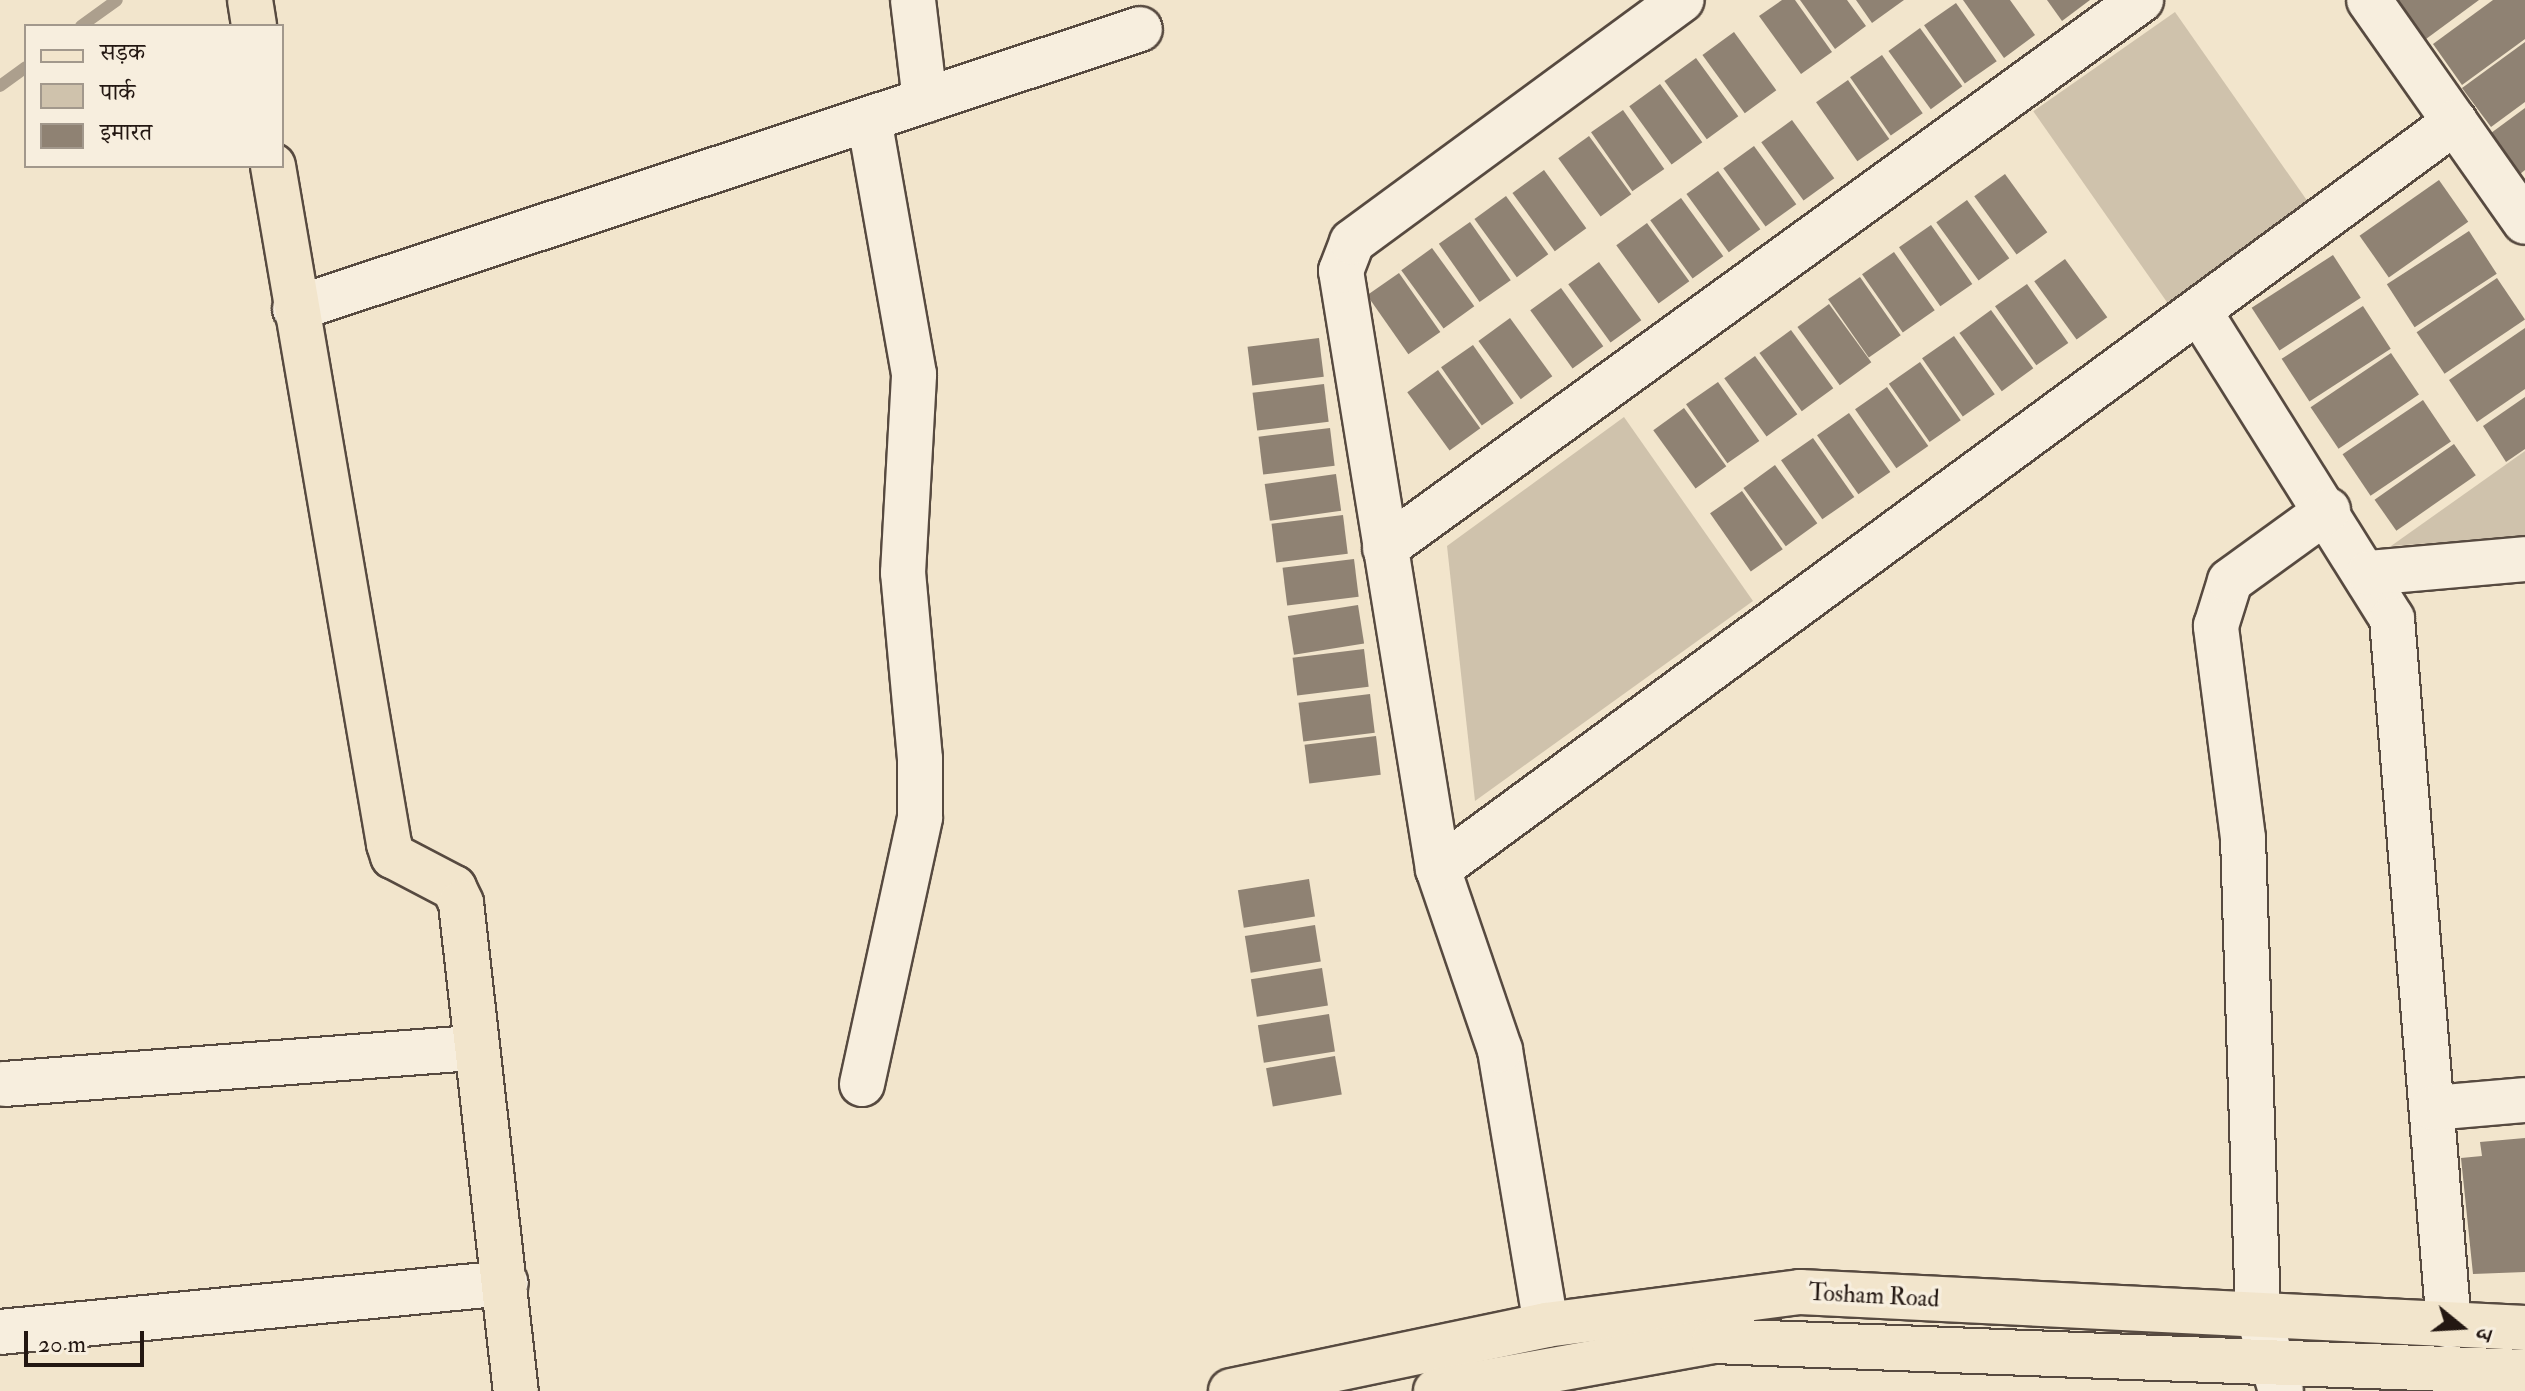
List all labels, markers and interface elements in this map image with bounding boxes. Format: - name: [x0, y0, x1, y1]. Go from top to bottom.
- legend: [24, 24, 284, 168]
- text: सड़क: [100, 37, 145, 68]
- text: पार्क: [100, 77, 135, 108]
- text: इमारत: [100, 117, 152, 148]
- street label: Tosham Road: [1808, 1278, 1940, 1314]
- north arrow: [2421, 1287, 2501, 1367]
- scale bar: [28, 1315, 148, 1365]
- text: उ: [2469, 1325, 2499, 1344]
- text: 20 m: [38, 1329, 86, 1360]

